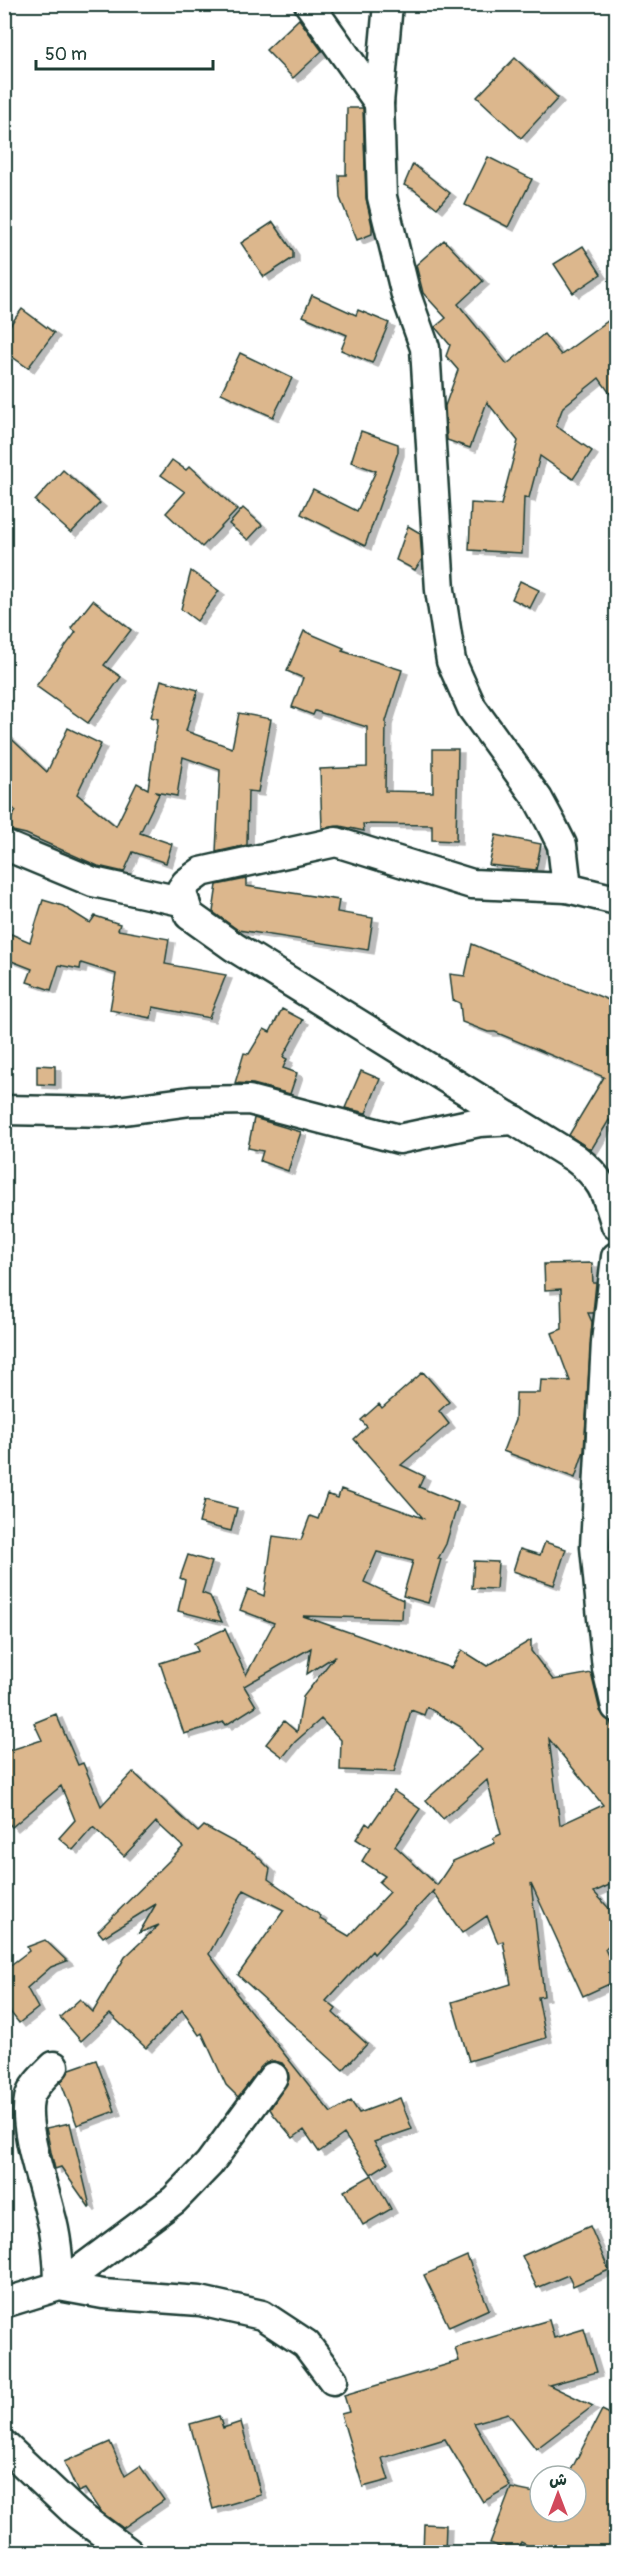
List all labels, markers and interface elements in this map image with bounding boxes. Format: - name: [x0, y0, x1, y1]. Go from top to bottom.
- scale bar: [36, 33, 213, 71]
- text: 50 m: [45, 43, 87, 66]
- north arrow: [528, 2464, 588, 2524]
- text: ش: [549, 2470, 567, 2490]

